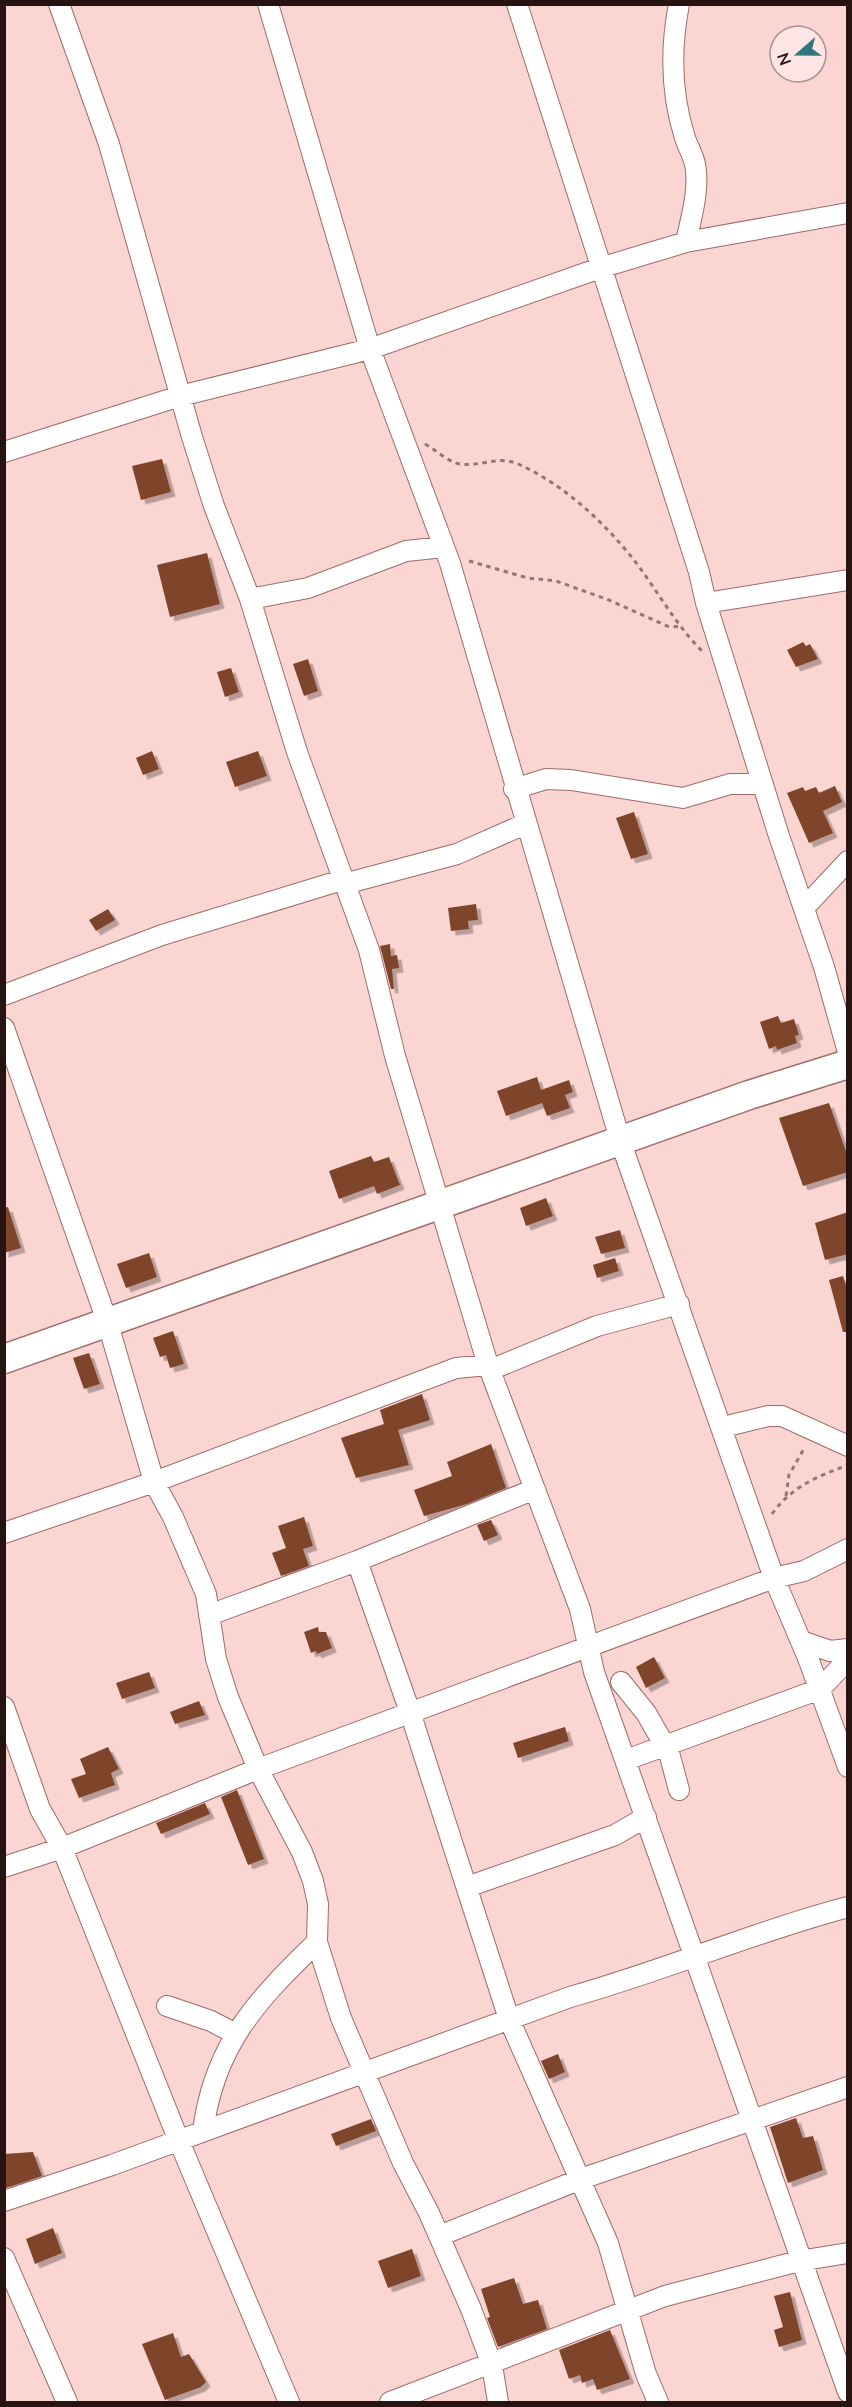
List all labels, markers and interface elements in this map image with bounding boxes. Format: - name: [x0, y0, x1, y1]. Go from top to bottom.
- north arrow: [768, 24, 828, 84]
- text: N: [772, 49, 797, 68]

